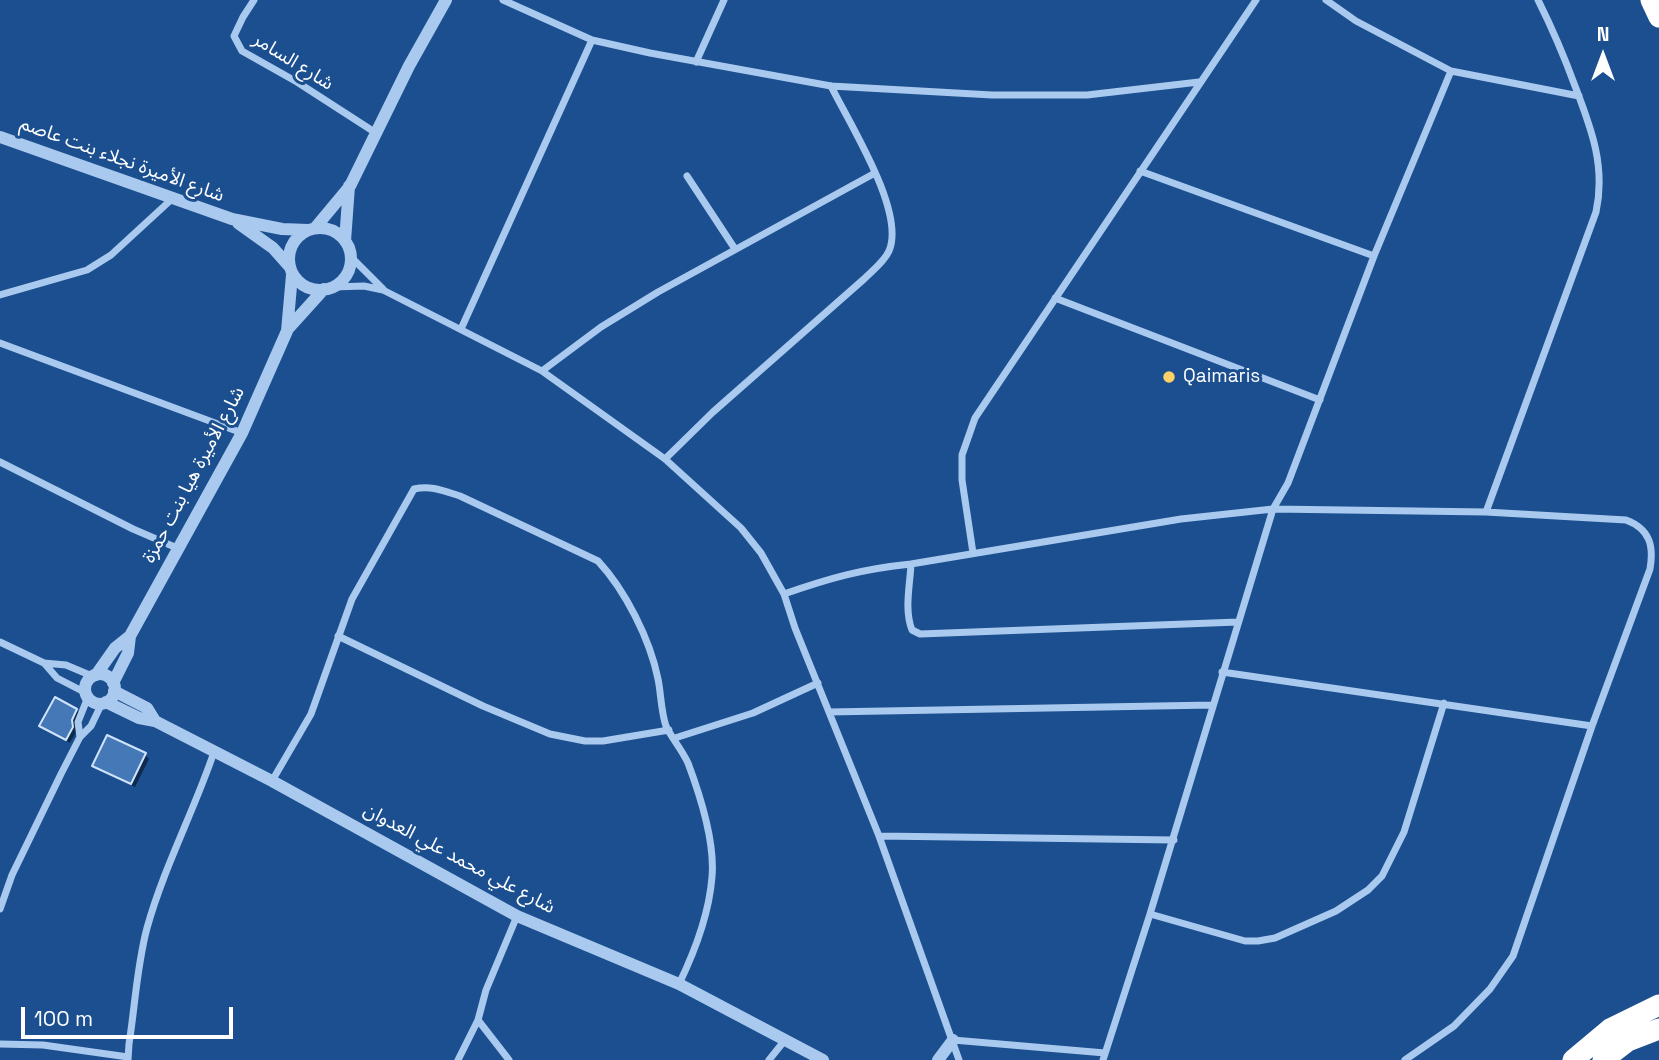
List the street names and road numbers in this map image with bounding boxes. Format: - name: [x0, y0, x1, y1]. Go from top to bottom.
- street label: شارع السامر: [249, 28, 337, 96]
- street label: شارع الأميرة نجلاء بنت عاصم: [17, 112, 227, 208]
- street label: شارع الأميرة هيا بنت حمزة: [138, 383, 250, 567]
- street label: شارع علي محمد علي العدوان: [359, 799, 559, 919]

